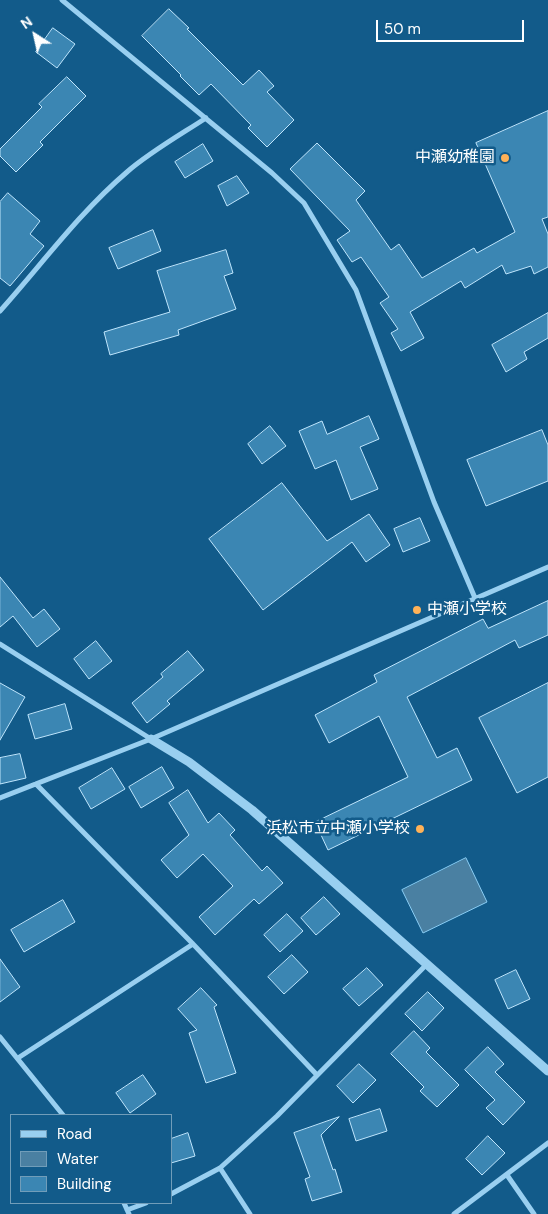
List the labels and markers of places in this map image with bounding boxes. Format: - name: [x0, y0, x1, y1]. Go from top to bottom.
- place label: 中瀬幼稚園: [415, 148, 495, 168]
- marker: 中瀬幼稚園: [499, 152, 511, 164]
- place label: 中瀬小学校: [427, 600, 507, 620]
- marker: 中瀬小学校: [411, 604, 423, 616]
- place label: 浜松市立中瀬小学校: [266, 819, 410, 839]
- marker: 浜松市立中瀬小学校: [414, 823, 426, 835]

